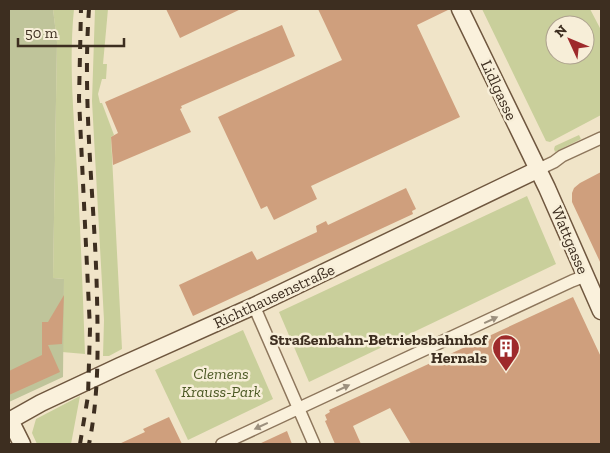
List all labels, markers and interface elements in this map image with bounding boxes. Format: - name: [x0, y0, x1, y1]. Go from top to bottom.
- scale bar: [18, 15, 124, 47]
- north arrow: [545, 15, 595, 65]
- text: N: [551, 21, 571, 41]
- text: 50 m: [25, 24, 58, 42]
- street label: Lidlgasse: [477, 57, 521, 123]
- street label: Wattgasse: [547, 203, 593, 277]
- street label: Richthausenstraße: [210, 260, 338, 332]
- one-way arrow: [483, 316, 498, 324]
- place label: Straßenbahn-Betriebsbahnhof Hernals: [269, 330, 489, 367]
- building icon: Straßenbahn-Betriebsbahnhof Hernals: [491, 333, 521, 372]
- park label: Clemens Krauss-Park: [181, 364, 261, 401]
- one-way arrow: [336, 384, 350, 392]
- one-way arrow: [253, 422, 268, 431]

